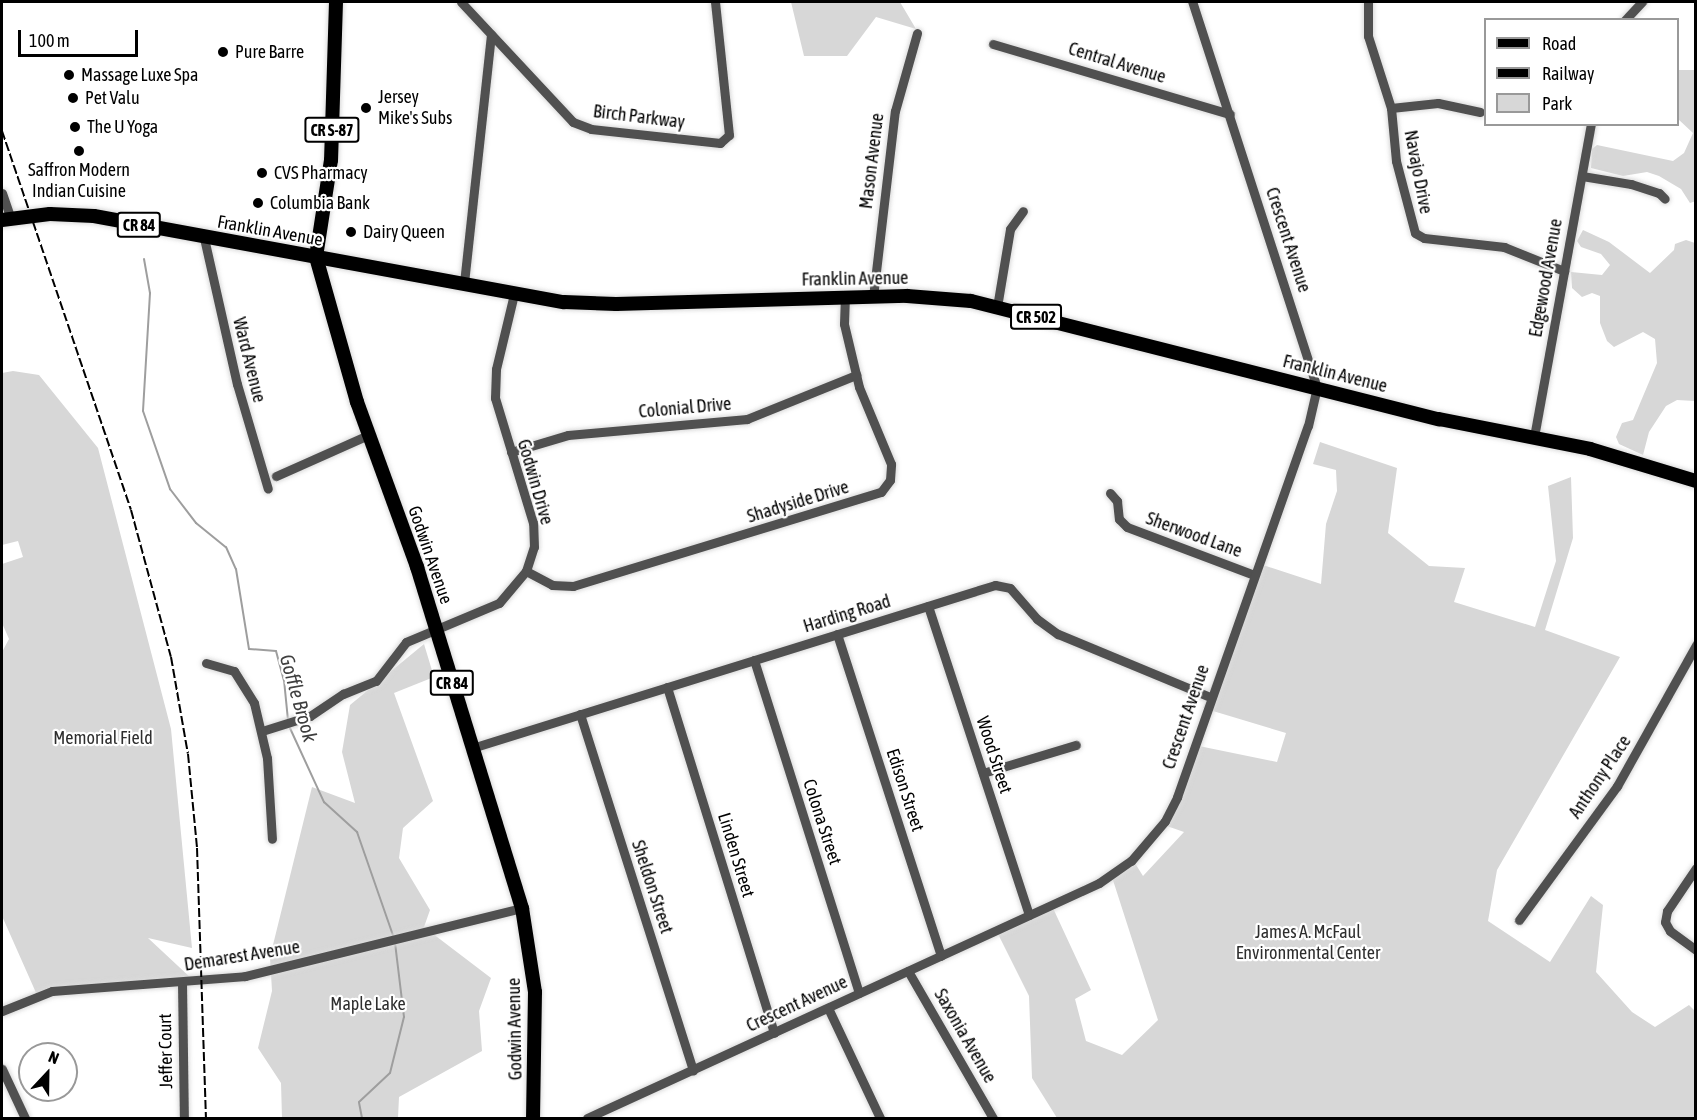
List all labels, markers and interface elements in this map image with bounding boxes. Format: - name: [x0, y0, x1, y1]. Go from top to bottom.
- scale bar: [21, 18, 141, 56]
- legend: [1484, 18, 1679, 126]
- text: 100 m: [29, 30, 70, 51]
- text: Road: [1542, 33, 1576, 54]
- street label: Central Avenue: [1066, 38, 1168, 88]
- place label: Pure Barre: [235, 41, 304, 63]
- marker: Pure Barre: [216, 45, 230, 59]
- text: Railway: [1542, 63, 1594, 84]
- place label: Massage Luxe Spa: [81, 64, 198, 86]
- marker: Massage Luxe Spa: [62, 68, 76, 82]
- place label: Pet Valu: [85, 87, 140, 109]
- place label: Jersey Mike's Subs: [378, 87, 452, 130]
- marker: Pet Valu: [66, 91, 80, 105]
- text: Park: [1542, 93, 1572, 114]
- marker: Jersey Mike's Subs: [359, 101, 373, 115]
- street label: Birch Parkway: [592, 101, 686, 133]
- street label: Mason Avenue: [855, 112, 889, 210]
- place label: The U Yoga: [87, 116, 158, 138]
- road number: CR S-87: [304, 117, 360, 143]
- marker: The U Yoga: [68, 120, 82, 134]
- street label: Navajo Drive: [1399, 128, 1437, 216]
- marker: Saffron Modern Indian Cuisine: [72, 144, 86, 158]
- place label: Saffron Modern Indian Cuisine: [28, 160, 130, 202]
- place label: CVS Pharmacy: [274, 162, 368, 184]
- marker: CVS Pharmacy: [255, 166, 269, 180]
- street label: Crescent Avenue: [1261, 185, 1315, 295]
- place label: Columbia Bank: [270, 192, 370, 214]
- marker: Columbia Bank: [251, 196, 265, 210]
- street label: Franklin Avenue: [216, 211, 324, 251]
- road number: CR 84: [116, 212, 162, 238]
- street label: Edgewood Avenue: [1525, 217, 1567, 339]
- place label: Dairy Queen: [363, 221, 445, 243]
- marker: Dairy Queen: [344, 225, 358, 239]
- street label: Franklin Avenue: [801, 267, 909, 291]
- road number: CR 502: [1009, 304, 1063, 330]
- street label: Ward Avenue: [228, 315, 270, 405]
- street label: Franklin Avenue: [1281, 351, 1389, 397]
- street label: Colonial Drive: [638, 393, 732, 423]
- street label: Godwin Drive: [513, 437, 557, 527]
- street label: Shadyside Drive: [745, 476, 851, 528]
- street label: Godwin Avenue: [403, 503, 457, 607]
- street label: Sherwood Lane: [1143, 508, 1245, 562]
- street label: Harding Road: [801, 590, 893, 638]
- water label: Goffle Brook: [275, 651, 323, 745]
- street label: Crescent Avenue: [1158, 662, 1214, 772]
- road number: CR 84: [430, 670, 474, 696]
- street label: Wood Street: [971, 714, 1017, 796]
- park label: Memorial Field: [53, 727, 153, 749]
- street label: Anthony Place: [1564, 731, 1636, 823]
- street label: Edison Street: [881, 746, 929, 834]
- street label: Colona Street: [798, 776, 846, 868]
- street label: Linden Street: [713, 810, 759, 900]
- street label: Sheldon Street: [627, 838, 677, 936]
- park label: James A. McFaul Environmental Center: [1236, 922, 1380, 964]
- street label: Demarest Avenue: [183, 936, 301, 976]
- street label: Crescent Avenue: [743, 971, 851, 1037]
- street label: Godwin Avenue: [503, 978, 527, 1080]
- street label: Saxonia Avenue: [929, 985, 1001, 1087]
- park label: Maple Lake: [330, 993, 406, 1015]
- street label: Jeffer Court: [155, 1013, 177, 1089]
- north arrow: [18, 1042, 78, 1102]
- text: N: [46, 1047, 62, 1067]

